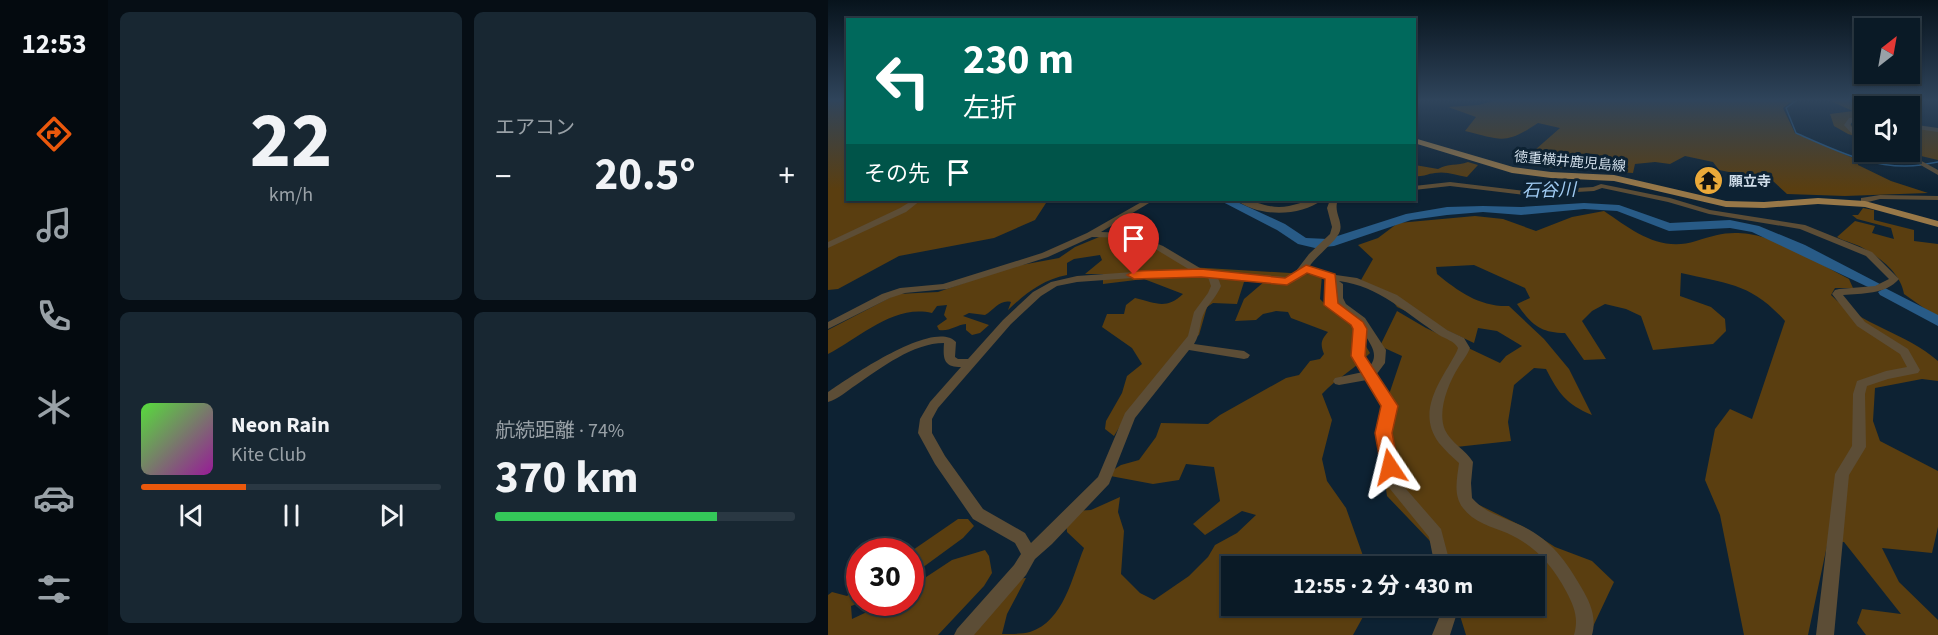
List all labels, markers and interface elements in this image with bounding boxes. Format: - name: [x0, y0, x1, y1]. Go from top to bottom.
- north arrow: [1854, 18, 1920, 84]
- map controls: [1854, 18, 1920, 162]
- text: 12:53: [21, 25, 87, 64]
- text: 230 m: [963, 30, 1074, 90]
- icon: left: [864, 42, 942, 120]
- text: 22: [250, 86, 332, 197]
- text: 左折: [963, 89, 1017, 128]
- button: sound: [1854, 96, 1920, 162]
- icon: directions: [33, 113, 75, 155]
- text: エアコン: [495, 114, 575, 142]
- text: 20.5°: [594, 143, 696, 207]
- street label: 徳重横井鹿児島線: [1513, 147, 1627, 177]
- text: −: [495, 153, 511, 200]
- text: +: [779, 153, 795, 200]
- icon: arrive: [942, 156, 975, 189]
- text: その先: [864, 158, 930, 190]
- temple icon: 願立寺: [1692, 165, 1724, 197]
- place label: 願立寺: [1729, 172, 1771, 192]
- water label: 石谷川: [1522, 177, 1578, 203]
- text: km/h: [269, 181, 313, 209]
- icon: music: [33, 204, 75, 246]
- pin: [1108, 213, 1159, 275]
- icon: arrive: [1117, 222, 1150, 255]
- icon: phone: [33, 295, 75, 337]
- icon: climate: [33, 386, 75, 428]
- text: Neon Rain: [231, 409, 330, 441]
- text: 航続距離 · 74%: [495, 417, 624, 445]
- position arrow: [1358, 435, 1422, 499]
- text: Kite Club: [231, 441, 306, 469]
- text: 370 km: [495, 446, 639, 510]
- icon: car: [33, 477, 75, 519]
- icon: previous: [175, 499, 208, 532]
- icon: pause: [275, 499, 308, 532]
- icon: next: [375, 499, 408, 532]
- speed limit sign: 30: [846, 538, 924, 616]
- icon: filters: [33, 568, 75, 610]
- text: 12:55 · 2 分 · 430 m: [1293, 570, 1473, 602]

